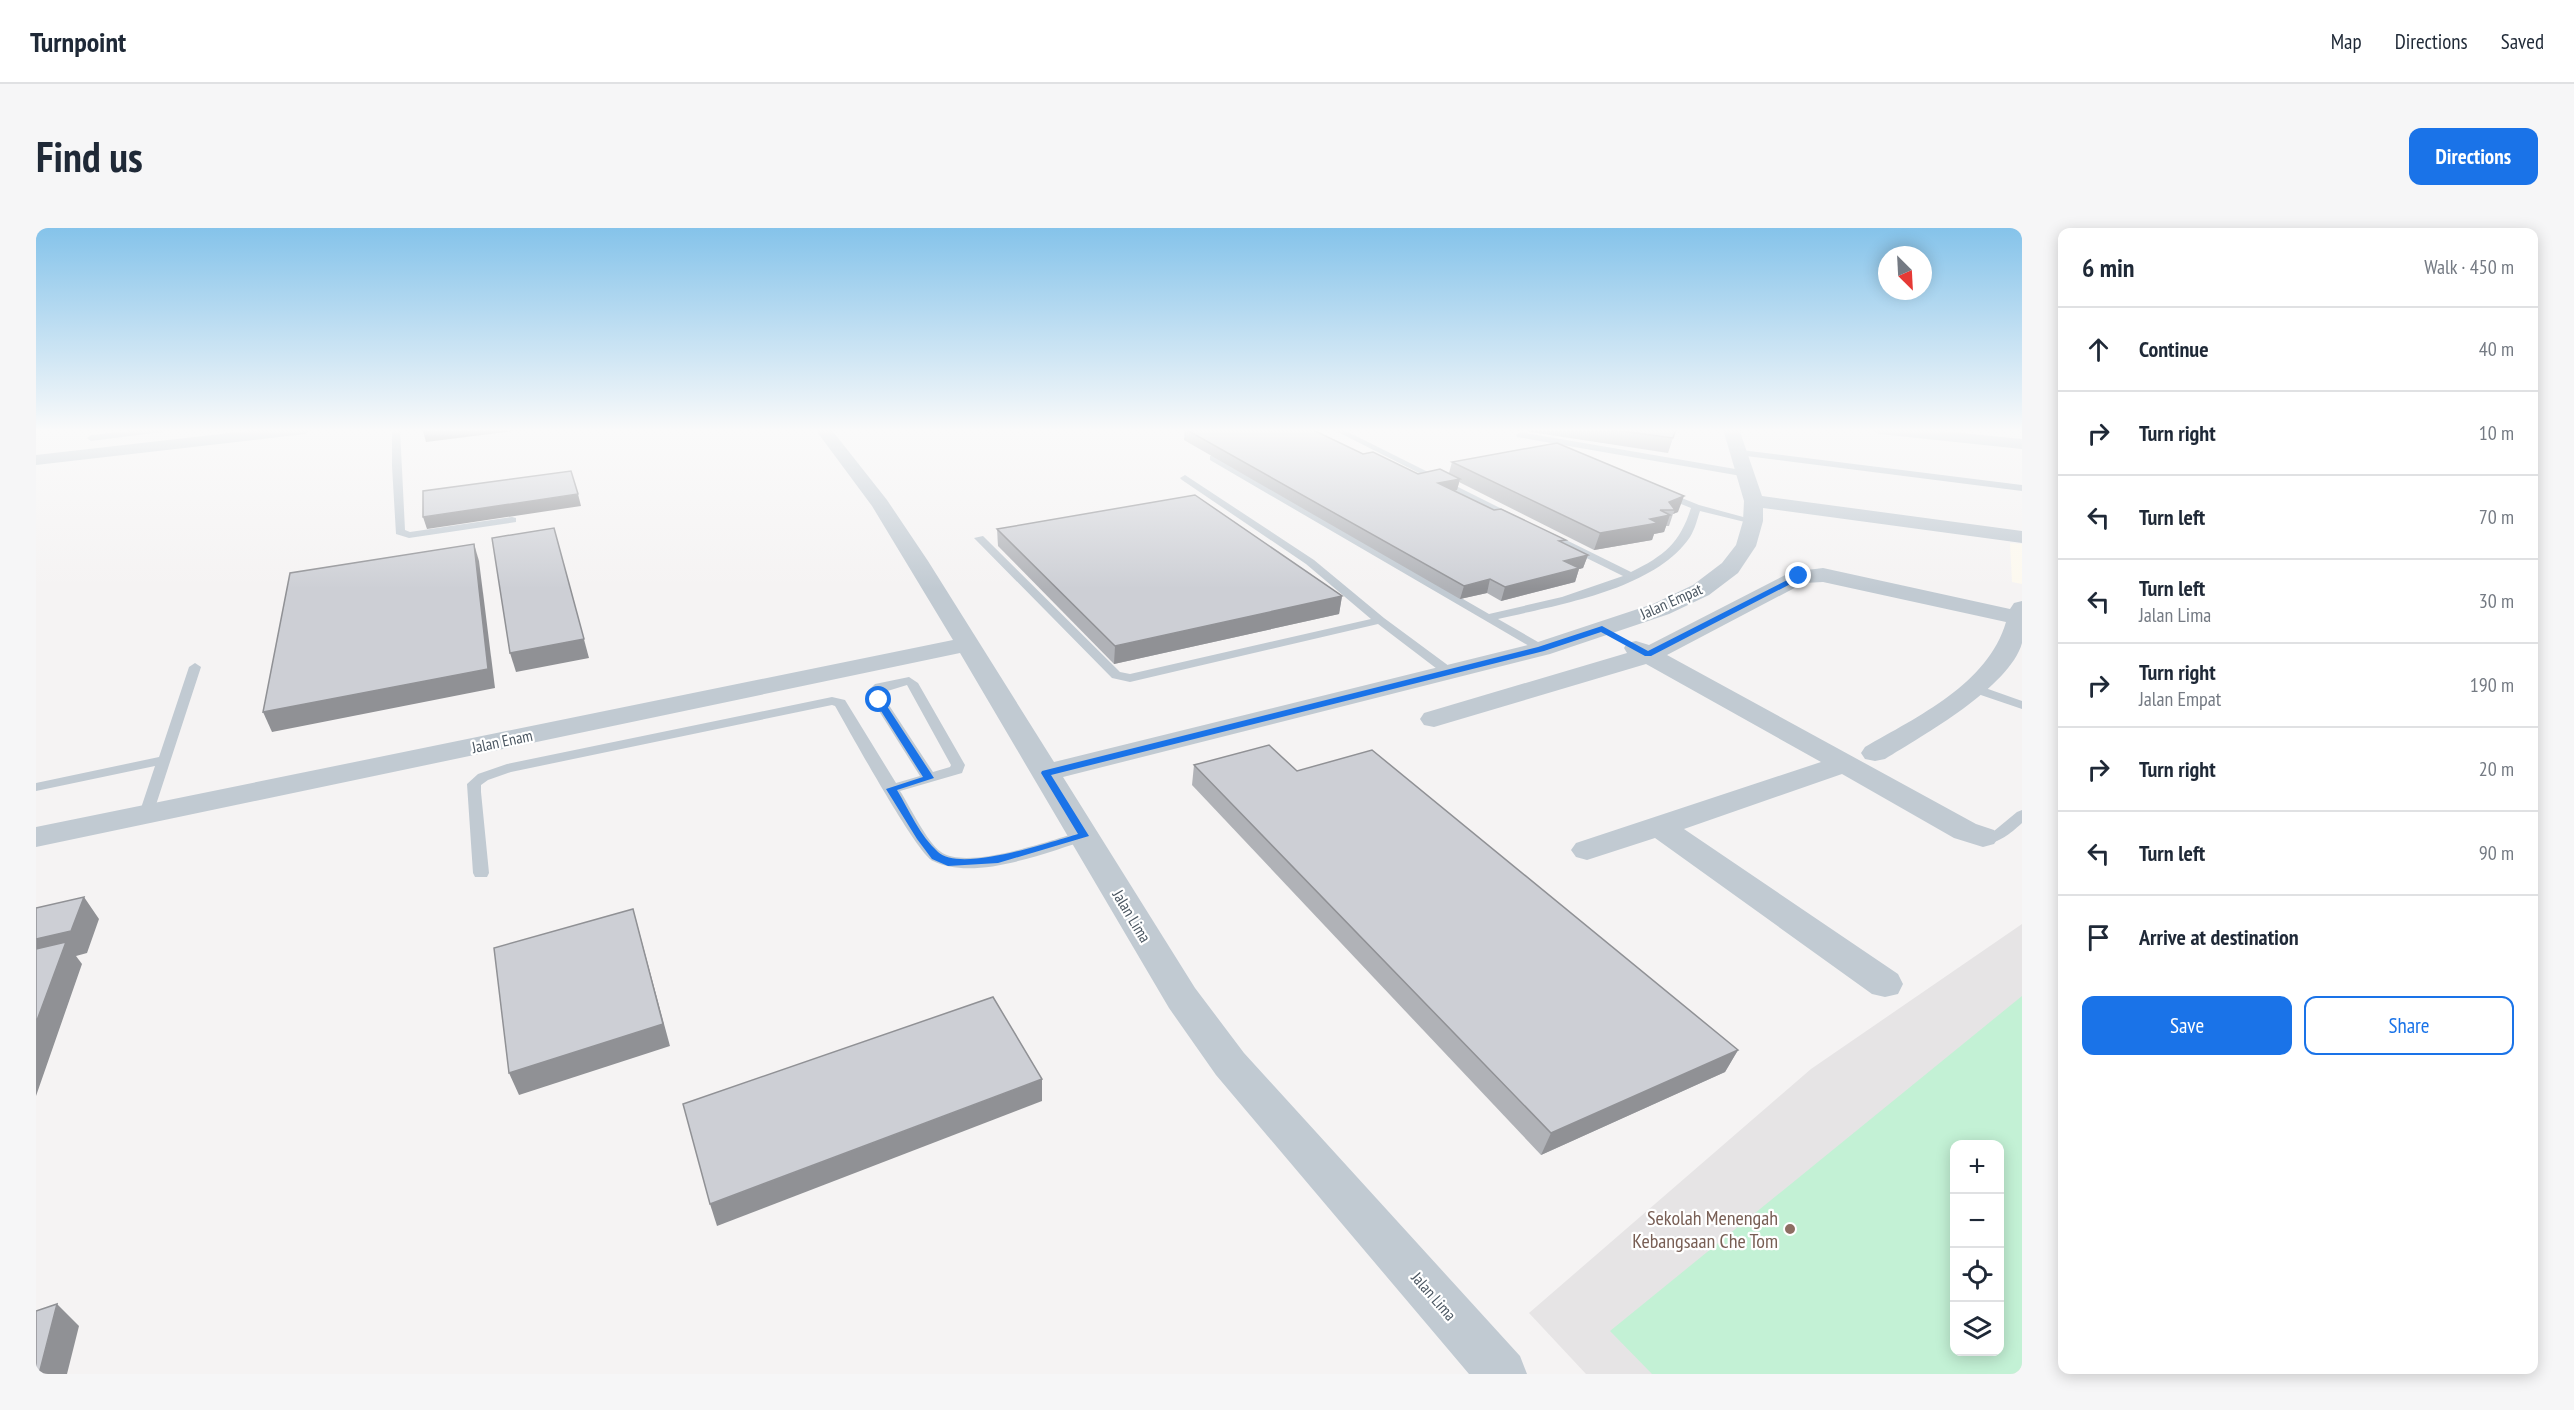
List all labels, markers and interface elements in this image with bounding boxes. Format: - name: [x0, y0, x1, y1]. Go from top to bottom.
- text: Turnpoint: [30, 23, 126, 60]
- text: Map: [2331, 28, 2362, 55]
- text: Directions: [2395, 28, 2468, 55]
- text: Saved: [2501, 28, 2544, 55]
- button: Directions: [2409, 128, 2538, 185]
- text: Find us: [36, 129, 143, 184]
- north arrow: [1878, 246, 1932, 300]
- text: 6 min: [2082, 251, 2135, 284]
- text: Walk · 450 m: [2424, 254, 2514, 280]
- icon: ahead: [2082, 333, 2115, 366]
- text: Continue: [2139, 335, 2209, 363]
- text: 40 m: [2479, 336, 2514, 362]
- icon: right: [2082, 417, 2115, 450]
- text: Turn right: [2139, 419, 2216, 447]
- text: 10 m: [2479, 420, 2514, 446]
- icon: left: [2082, 501, 2115, 534]
- text: Turn left: [2139, 503, 2205, 531]
- text: 70 m: [2479, 504, 2514, 530]
- route end: [1785, 562, 1811, 588]
- text: Turn left: [2139, 574, 2205, 602]
- street label: Jalan Empat: [1636, 578, 1706, 624]
- icon: left: [2082, 585, 2115, 618]
- text: 30 m: [2479, 588, 2514, 614]
- text: Jalan Lima: [2139, 602, 2211, 628]
- text: Turn right: [2139, 658, 2216, 686]
- icon: right: [2082, 669, 2115, 702]
- text: 190 m: [2470, 672, 2514, 698]
- route start: [865, 686, 891, 712]
- text: Jalan Empat: [2139, 686, 2221, 712]
- street label: Jalan Enam: [469, 725, 534, 757]
- icon: right: [2082, 753, 2115, 786]
- text: Turn right: [2139, 755, 2216, 783]
- text: 20 m: [2479, 756, 2514, 782]
- icon: left: [2082, 837, 2115, 870]
- text: Turn left: [2139, 839, 2205, 867]
- text: 90 m: [2479, 840, 2514, 866]
- street label: Jalan Lima: [1108, 885, 1155, 946]
- icon: arrive: [2082, 921, 2115, 954]
- text: Arrive at destination: [2139, 923, 2299, 951]
- button: Save: [2082, 996, 2292, 1055]
- button: Share: [2304, 996, 2514, 1055]
- map controls: [1950, 1140, 2004, 1356]
- button: +: [1950, 1140, 2004, 1194]
- button: −: [1950, 1194, 2004, 1248]
- place label: Sekolah Menengah Kebangsaan Che Tom: [1632, 1205, 1778, 1254]
- marker: Sekolah Menengah Kebangsaan Che Tom: [1783, 1222, 1797, 1236]
- button: locate: [1950, 1248, 2004, 1302]
- street label: Jalan Lima: [1407, 1267, 1460, 1324]
- button: layers: [1950, 1302, 2004, 1356]

